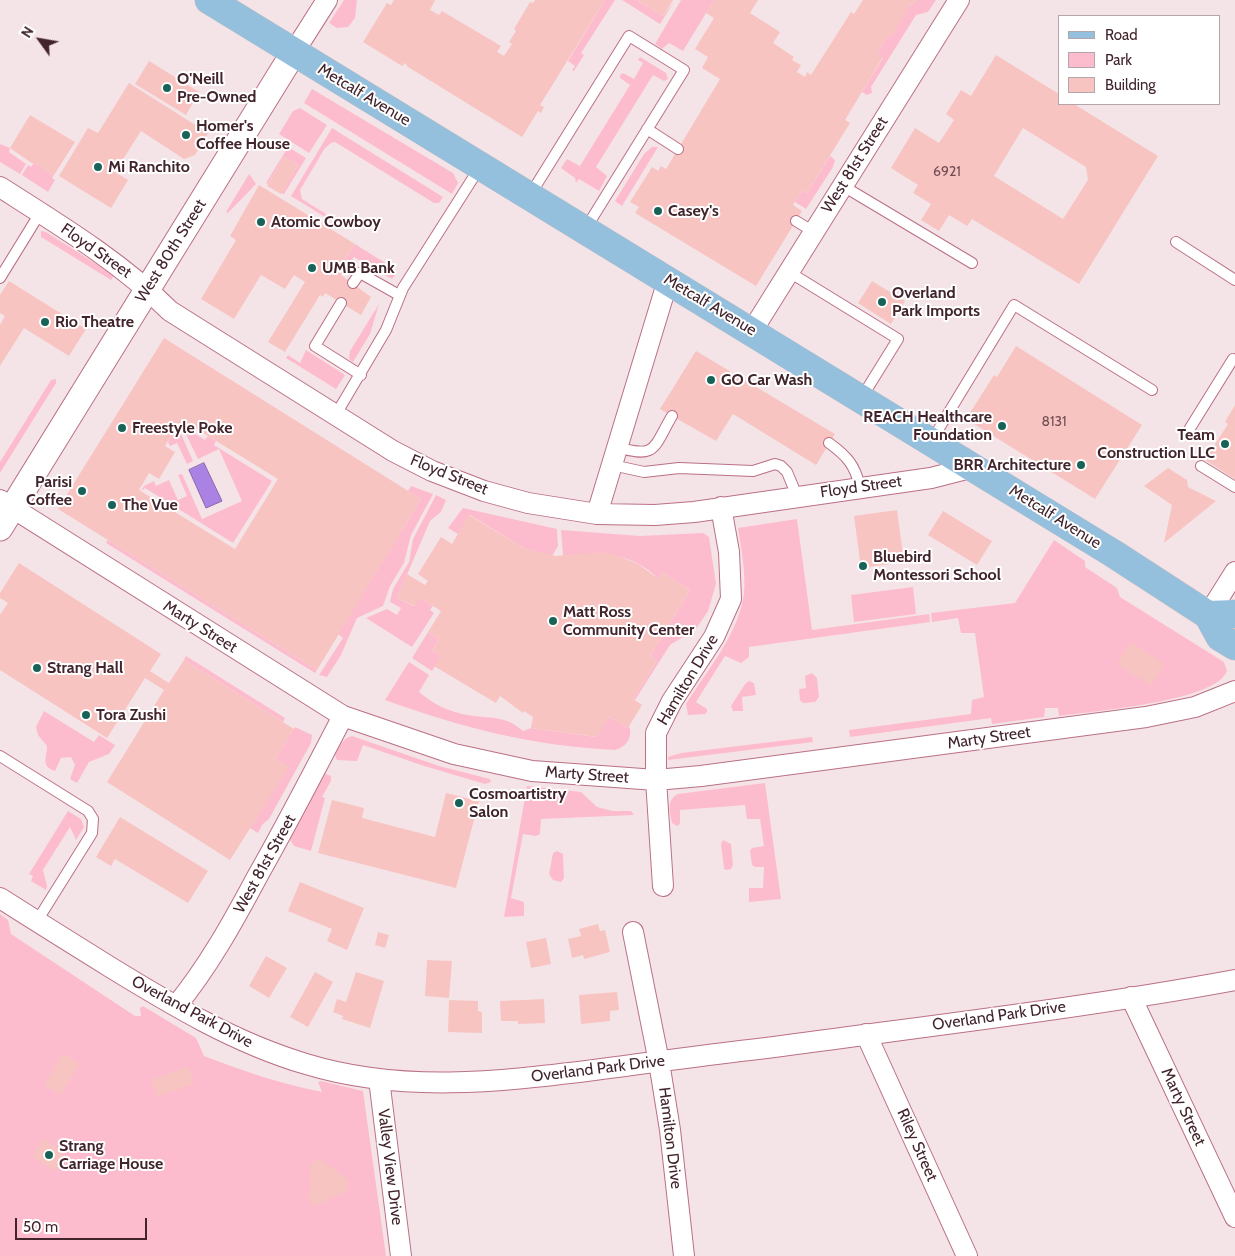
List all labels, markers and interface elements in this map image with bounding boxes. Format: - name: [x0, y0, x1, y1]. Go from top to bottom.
- north arrow: [15, 15, 65, 65]
- legend: [1058, 15, 1220, 105]
- text: N: [17, 23, 38, 41]
- text: Road: [1105, 26, 1138, 44]
- text: Park: [1105, 51, 1132, 69]
- street label: Metcalf Avenue: [314, 60, 414, 130]
- place label: O'Neill Pre-Owned: [177, 69, 256, 107]
- text: Building: [1105, 76, 1156, 94]
- marker: O'Neill Pre-Owned: [161, 82, 173, 94]
- street label: West 81st Street: [818, 113, 892, 217]
- place label: Homer's Coffee House: [196, 116, 290, 154]
- marker: Homer's Coffee House: [180, 129, 192, 141]
- place label: Mi Ranchito: [108, 157, 190, 177]
- marker: Mi Ranchito: [92, 161, 104, 173]
- house number: 6921: [933, 164, 961, 180]
- street label: West 80th Street: [132, 196, 210, 306]
- place label: Casey's: [668, 201, 719, 221]
- marker: Casey's: [652, 205, 664, 217]
- place label: Atomic Cowboy: [271, 212, 381, 232]
- marker: Atomic Cowboy: [255, 216, 267, 228]
- street label: Floyd Street: [57, 220, 135, 282]
- place label: UMB Bank: [322, 258, 395, 278]
- marker: UMB Bank: [306, 262, 318, 274]
- street label: Metcalf Avenue: [660, 270, 760, 340]
- place label: Overland Park Imports: [892, 283, 980, 321]
- marker: Overland Park Imports: [876, 296, 888, 308]
- place label: Rio Theatre: [55, 312, 134, 332]
- marker: Rio Theatre: [39, 316, 51, 328]
- place label: GO Car Wash: [721, 370, 812, 390]
- marker: GO Car Wash: [705, 374, 717, 386]
- place label: REACH Healthcare Foundation: [863, 407, 992, 445]
- house number: 8131: [1041, 414, 1067, 430]
- place label: Freestyle Poke: [132, 418, 232, 438]
- marker: REACH Healthcare Foundation: [996, 420, 1008, 432]
- marker: Freestyle Poke: [116, 422, 128, 434]
- place label: Team Construction LLC: [1097, 425, 1215, 463]
- marker: Team Construction LLC: [1219, 438, 1231, 450]
- street label: Floyd Street: [407, 451, 491, 499]
- place label: BRR Architecture: [954, 455, 1071, 475]
- marker: BRR Architecture: [1075, 459, 1087, 471]
- place label: Parisi Coffee: [26, 472, 72, 510]
- street label: Floyd Street: [819, 472, 903, 502]
- street label: Metcalf Avenue: [1006, 481, 1104, 553]
- marker: Parisi Coffee: [76, 485, 88, 497]
- place label: The Vue: [122, 495, 178, 515]
- marker: The Vue: [106, 499, 118, 511]
- place label: Bluebird Montessori School: [873, 547, 1001, 585]
- marker: Bluebird Montessori School: [857, 560, 869, 572]
- street label: Marty Street: [159, 597, 241, 657]
- place label: Matt Ross Community Center: [563, 602, 694, 640]
- marker: Matt Ross Community Center: [547, 615, 559, 627]
- street label: Hamilton Drive: [653, 631, 723, 729]
- place label: Strang Hall: [47, 658, 123, 678]
- marker: Strang Hall: [31, 662, 43, 674]
- place label: Tora Zushi: [96, 705, 166, 725]
- marker: Tora Zushi: [80, 709, 92, 721]
- street label: Marty Street: [946, 723, 1032, 753]
- street label: Marty Street: [545, 762, 629, 788]
- place label: Cosmoartistry Salon: [469, 784, 566, 822]
- marker: Cosmoartistry Salon: [453, 797, 465, 809]
- street label: West 81st Street: [230, 811, 300, 917]
- street label: Overland Park Drive: [128, 972, 256, 1052]
- street label: Overland Park Drive: [931, 997, 1067, 1035]
- street label: Overland Park Drive: [530, 1051, 666, 1087]
- street label: Marty Street: [1157, 1065, 1209, 1149]
- street label: Hamilton Drive: [654, 1086, 686, 1190]
- street label: Riley Street: [892, 1106, 942, 1184]
- street label: Valley View Drive: [373, 1108, 407, 1226]
- place label: Strang Carriage House: [59, 1136, 163, 1174]
- marker: Strang Carriage House: [43, 1149, 55, 1161]
- scale bar: [18, 1208, 150, 1240]
- text: 50 m: [23, 1218, 58, 1236]

